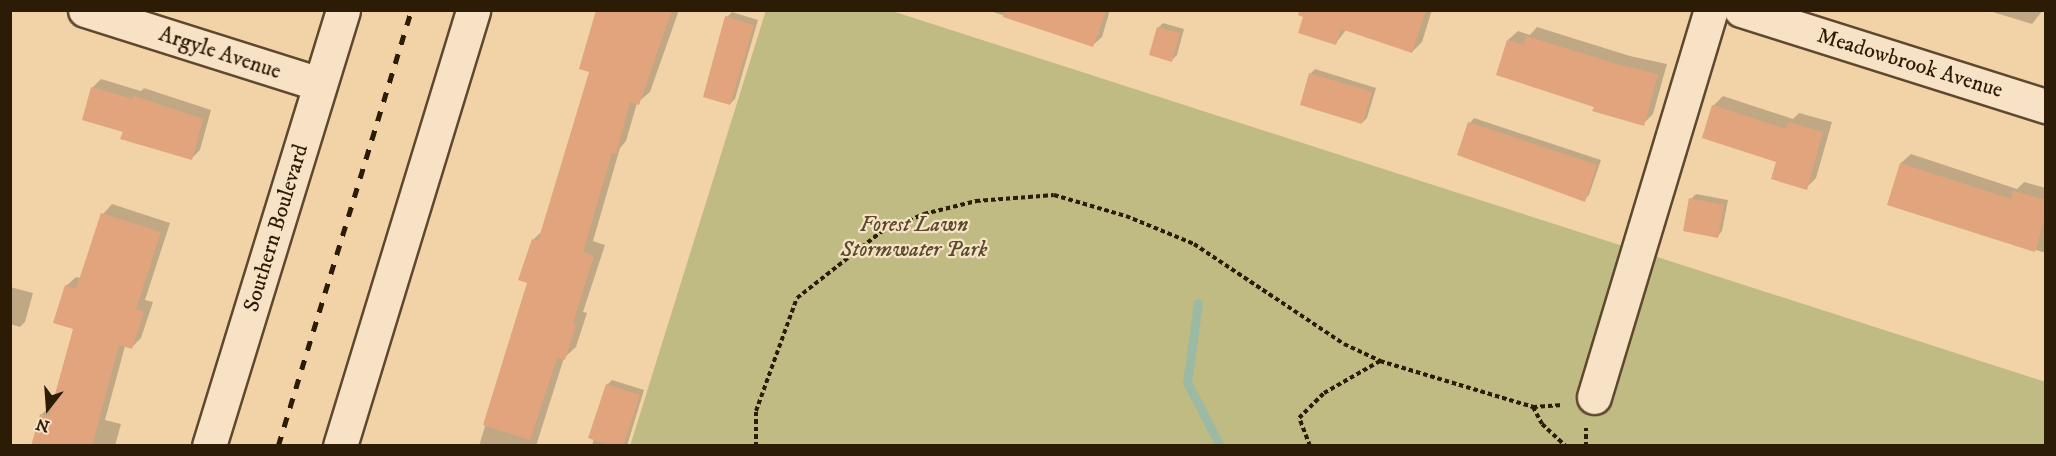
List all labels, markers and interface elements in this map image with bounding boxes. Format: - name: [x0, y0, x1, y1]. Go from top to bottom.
- street label: Argyle Avenue: [156, 21, 284, 85]
- street label: Meadowbrook Avenue: [1814, 22, 2006, 104]
- street label: Southern Boulevard: [238, 141, 314, 315]
- park label: Forest Lawn Stormwater Park: [840, 211, 988, 262]
- north arrow: [18, 378, 78, 438]
- text: N: [34, 414, 52, 437]

